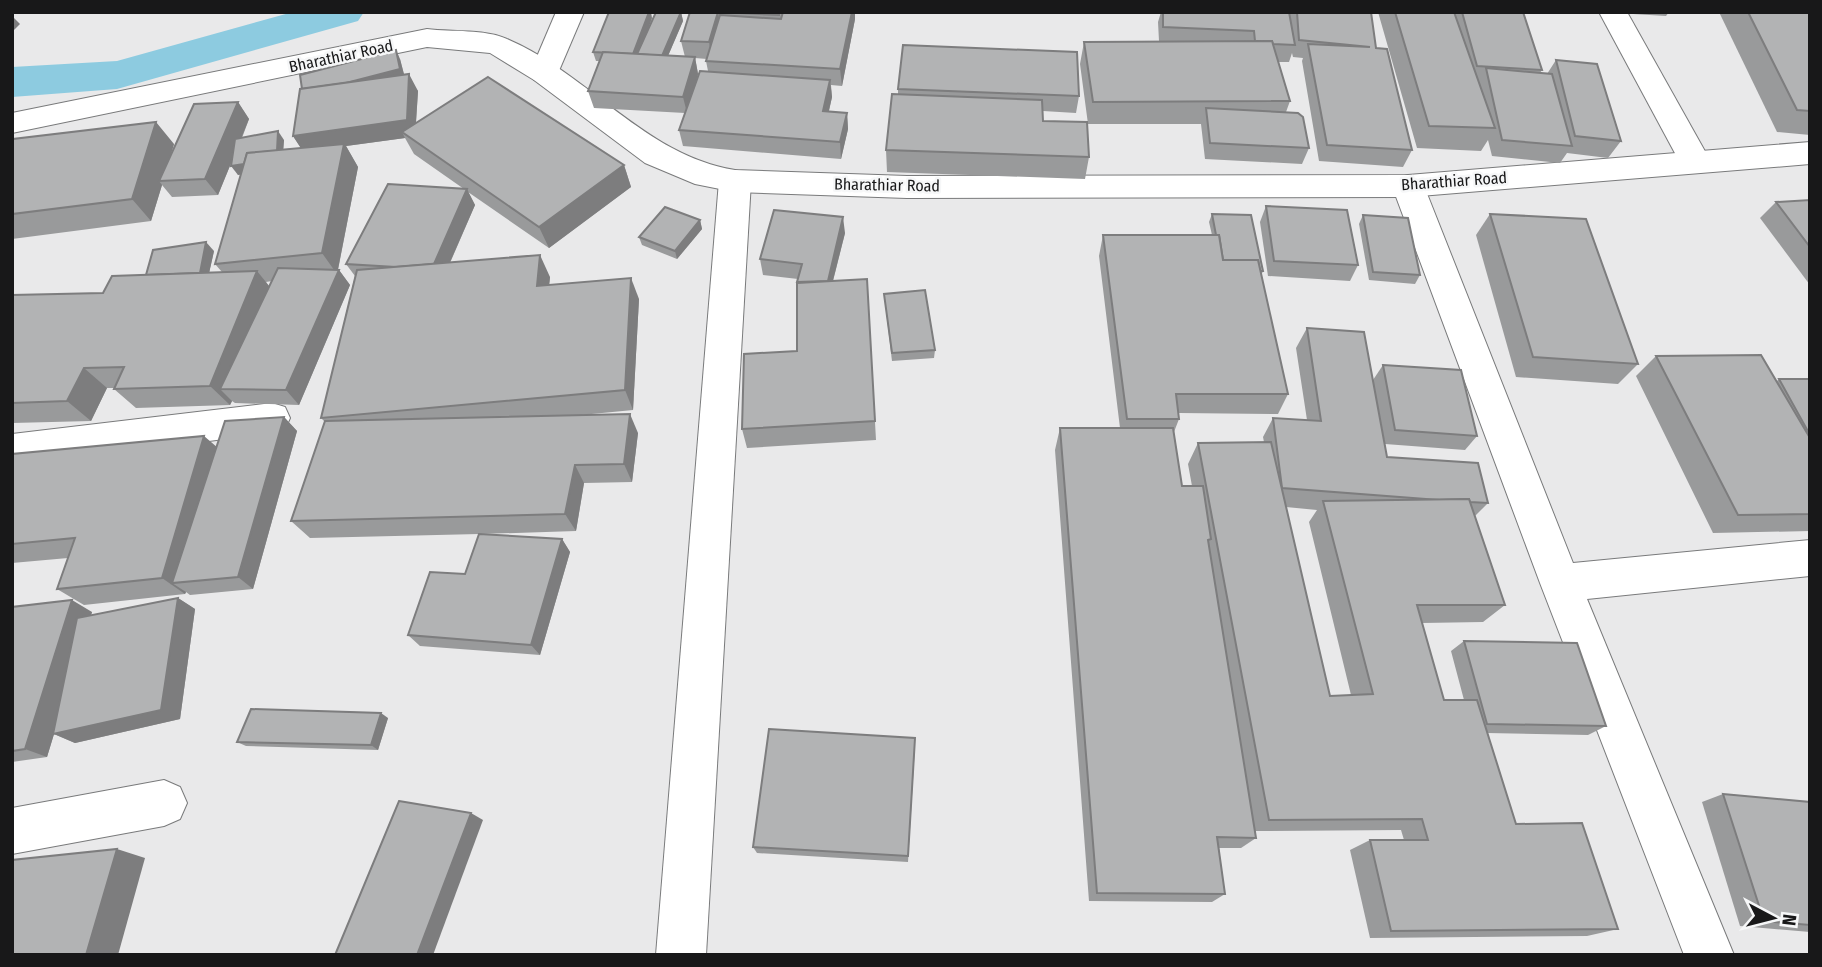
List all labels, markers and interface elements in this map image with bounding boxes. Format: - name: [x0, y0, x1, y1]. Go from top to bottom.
- street label: Bharathiar Road: [287, 36, 395, 76]
- street label: Bharathiar Road: [1400, 168, 1508, 194]
- street label: Bharathiar Road: [834, 175, 940, 195]
- north arrow: [1738, 883, 1808, 953]
- text: N: [1777, 913, 1801, 927]

